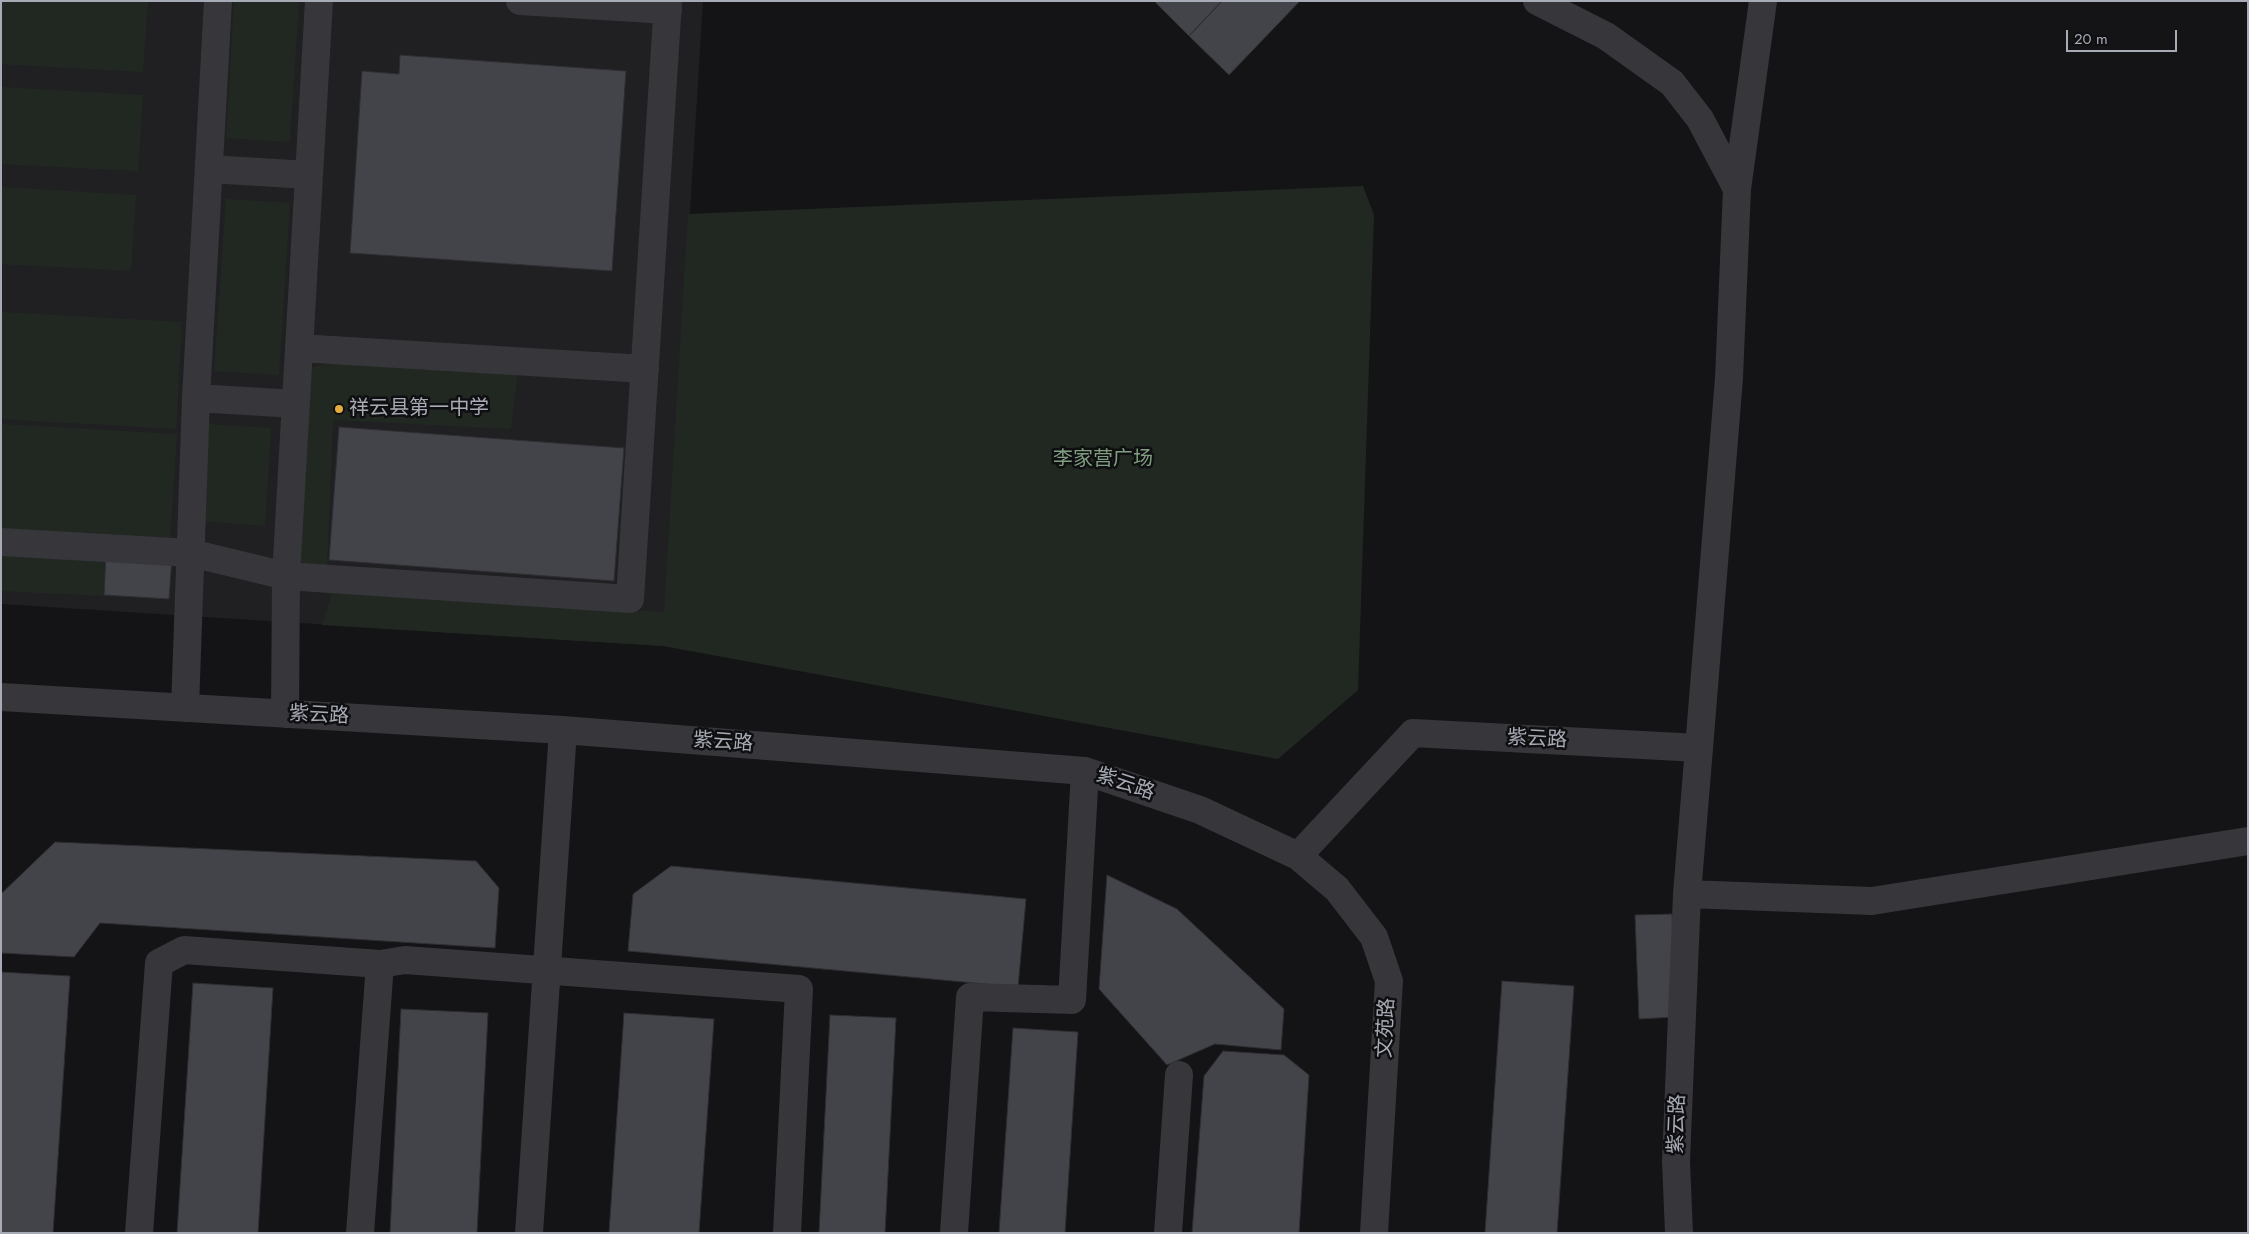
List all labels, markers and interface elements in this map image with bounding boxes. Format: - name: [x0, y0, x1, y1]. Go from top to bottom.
- scale bar: [2069, 20, 2180, 52]
- text: 20 m: [2074, 28, 2108, 50]
- place label: 祥云县第一中学: [349, 397, 489, 421]
- marker: 祥云县第一中学: [333, 403, 345, 415]
- park label: 李家营广场: [1053, 448, 1153, 472]
- street label: 紫云路: [288, 702, 350, 730]
- street label: 紫云路: [1506, 726, 1568, 754]
- street label: 紫云路: [692, 729, 754, 757]
- street label: 紫云路: [1093, 764, 1157, 806]
- street label: 文苑路: [1373, 997, 1401, 1059]
- street label: 紫云路: [1665, 1094, 1691, 1154]

